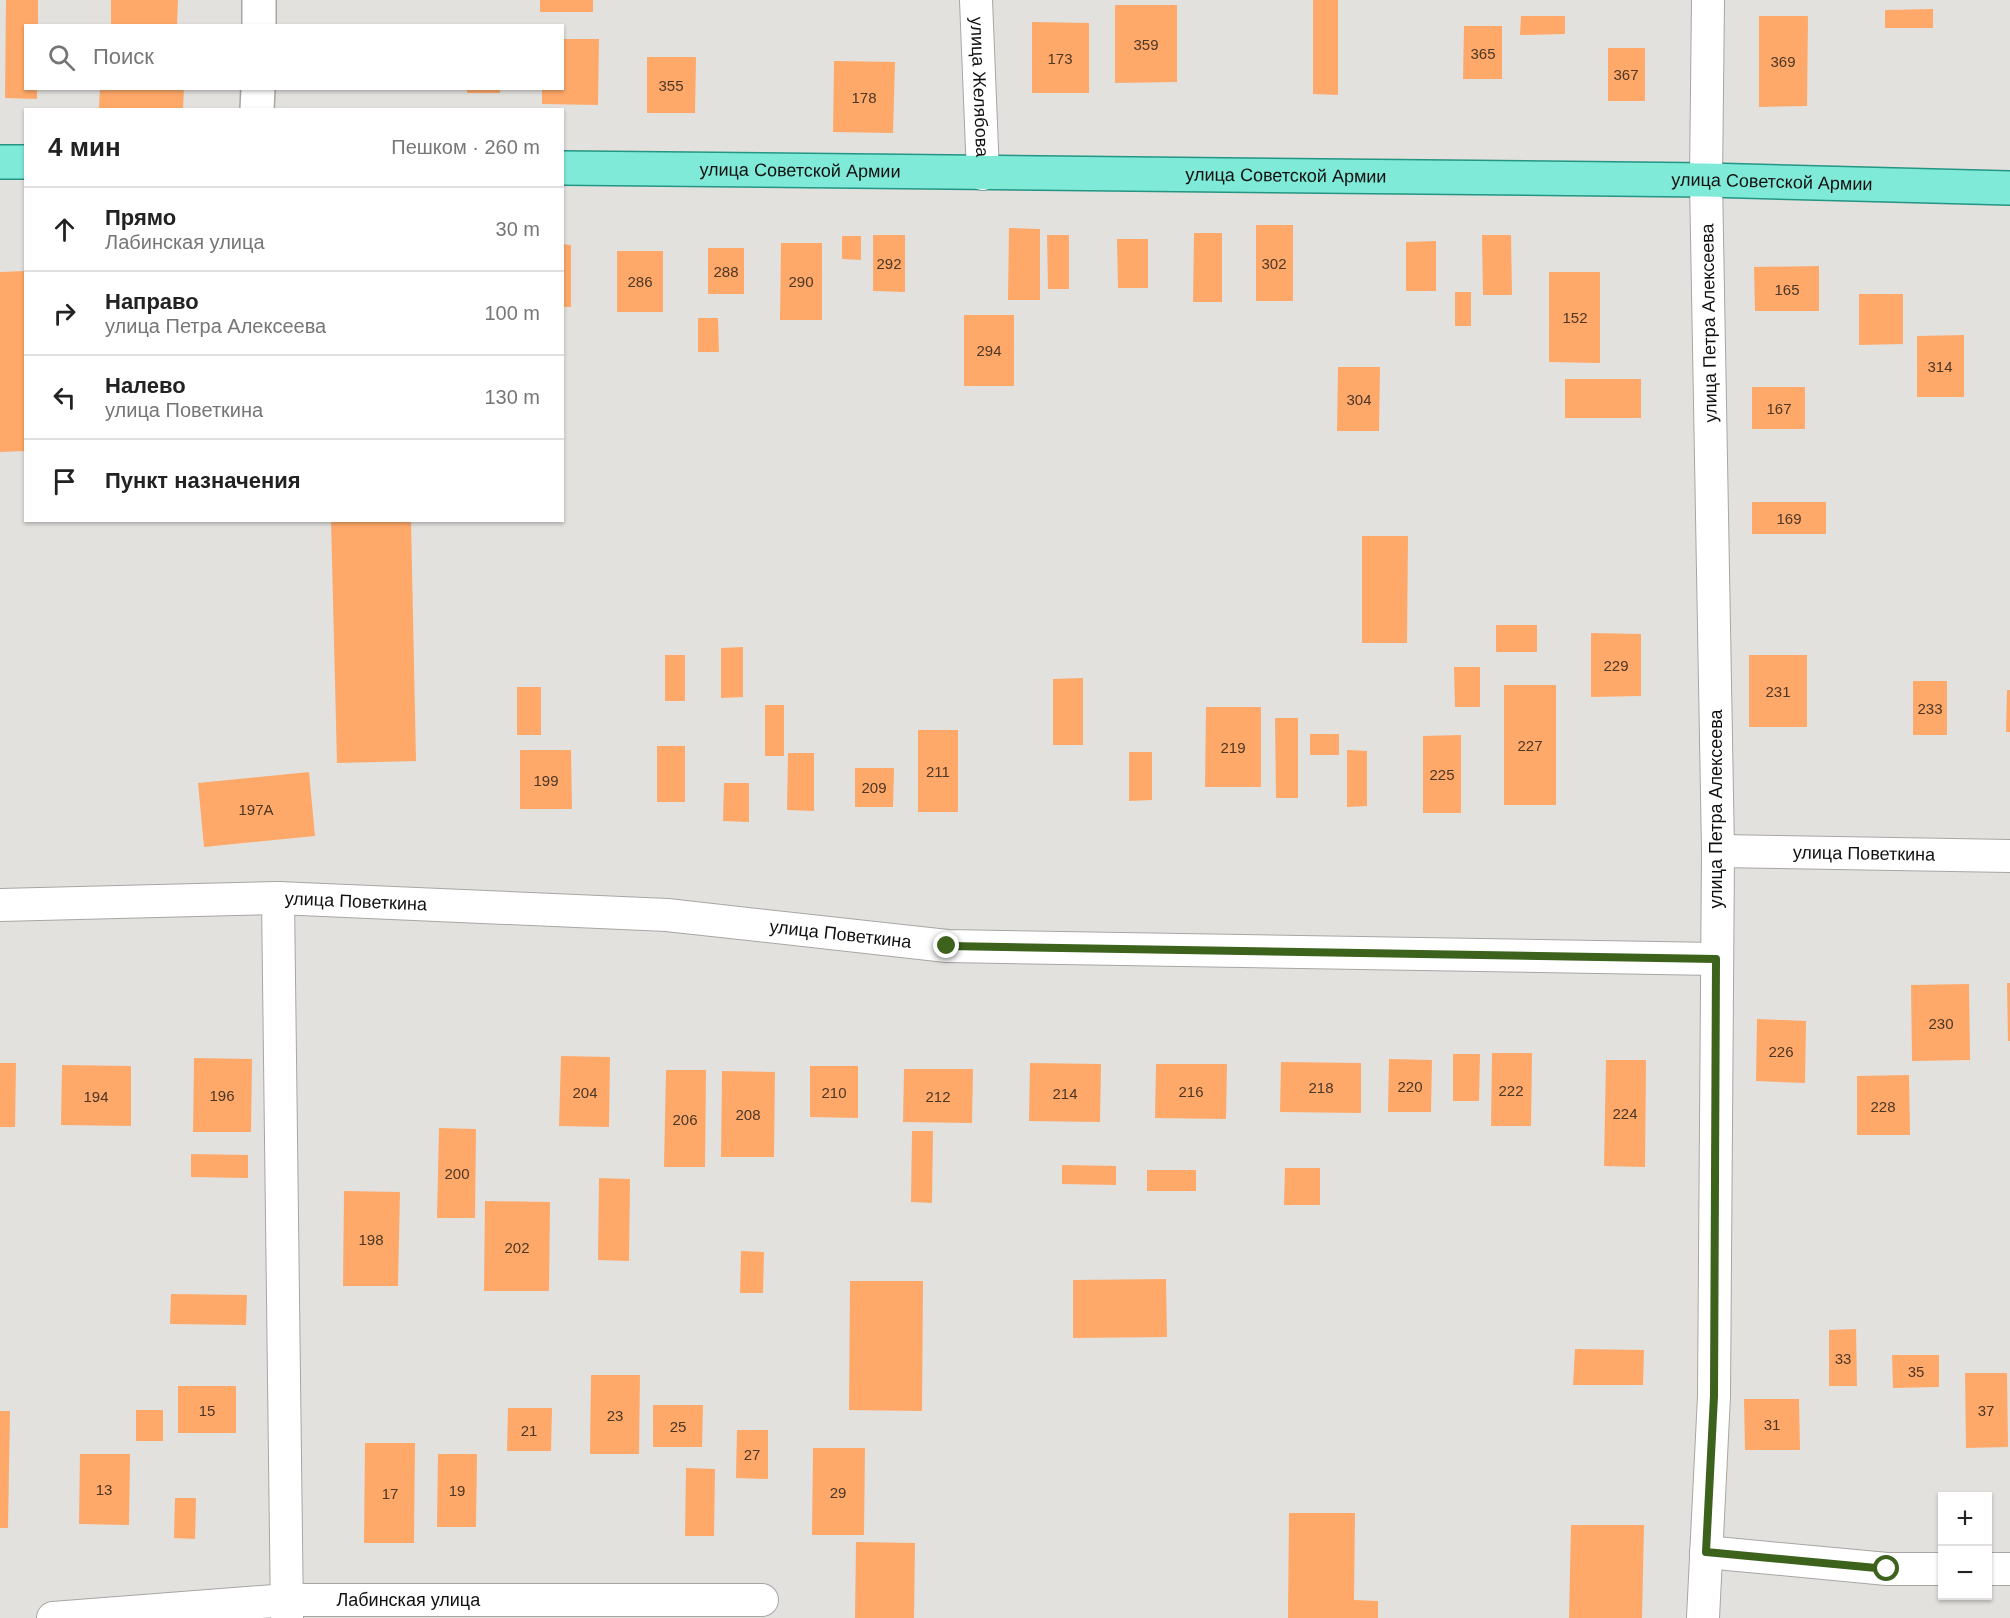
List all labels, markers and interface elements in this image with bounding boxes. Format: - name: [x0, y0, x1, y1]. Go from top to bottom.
- street label: улица Желябова: [967, 16, 992, 158]
- search box: [24, 24, 564, 90]
- house number: 359: [1133, 36, 1159, 53]
- icon: search: [45, 41, 78, 74]
- text: Поиск: [93, 44, 154, 69]
- house number: 365: [1470, 45, 1496, 62]
- house number: 173: [1047, 50, 1073, 67]
- house number: 369: [1770, 53, 1796, 70]
- house number: 367: [1613, 66, 1639, 83]
- house number: 355: [658, 77, 684, 94]
- house number: 178: [851, 89, 877, 106]
- text: 4 мин: [48, 132, 121, 162]
- text: Пешком · 260 m: [391, 136, 540, 158]
- street label: улица Советской Армии: [699, 159, 901, 182]
- street label: улица Советской Армии: [1185, 165, 1387, 187]
- street label: улица Советской Армии: [1671, 170, 1873, 194]
- text: Прямо: [105, 205, 176, 230]
- icon: ahead: [48, 213, 81, 246]
- text: 30 m: [496, 218, 540, 240]
- street label: улица Петра Алексеева: [1697, 222, 1721, 423]
- text: Лабинская улица: [105, 231, 265, 253]
- house number: 292: [876, 255, 902, 272]
- house number: 302: [1261, 255, 1287, 272]
- house number: 288: [713, 263, 739, 280]
- house number: 286: [627, 273, 653, 290]
- house number: 290: [788, 273, 814, 290]
- house number: 165: [1774, 281, 1800, 298]
- text: Направо: [105, 289, 199, 314]
- icon: right: [48, 297, 81, 330]
- text: 100 m: [484, 302, 540, 324]
- house number: 152: [1562, 309, 1588, 326]
- text: улица Петра Алексеева: [105, 315, 326, 337]
- house number: 294: [976, 342, 1002, 359]
- house number: 314: [1927, 358, 1953, 375]
- text: Налево: [105, 373, 186, 398]
- icon: left: [48, 381, 81, 414]
- text: 130 m: [484, 386, 540, 408]
- house number: 304: [1346, 391, 1372, 408]
- text: улица Поветкина: [105, 399, 263, 421]
- house number: 167: [1766, 400, 1792, 417]
- icon: arrive: [48, 465, 81, 498]
- text: Пункт назначения: [105, 468, 301, 493]
- house number: 169: [1776, 510, 1802, 527]
- house number: 229: [1603, 657, 1629, 674]
- house number: 231: [1765, 683, 1791, 700]
- house number: 233: [1917, 700, 1943, 717]
- street label: улица Петра Алексеева: [1706, 708, 1726, 909]
- house number: 227: [1517, 737, 1543, 754]
- house number: 219: [1220, 739, 1246, 756]
- house number: 211: [926, 763, 950, 780]
- house number: 225: [1429, 766, 1455, 783]
- house number: 199: [533, 772, 559, 789]
- house number: 209: [861, 779, 887, 796]
- house number: 197А: [238, 801, 274, 818]
- street label: улица Поветкина: [1793, 842, 1936, 865]
- street label: улица Поветкина: [284, 888, 428, 915]
- street label: улица Поветкина: [769, 916, 913, 952]
- route end: [933, 932, 959, 958]
- house number: 230: [1928, 1015, 1954, 1032]
- house number: 226: [1768, 1043, 1794, 1060]
- house number: 220: [1397, 1078, 1423, 1095]
- house number: 218: [1308, 1079, 1334, 1096]
- house number: 222: [1498, 1082, 1524, 1099]
- house number: 216: [1178, 1083, 1204, 1100]
- house number: 204: [572, 1084, 598, 1101]
- house number: 210: [821, 1084, 847, 1101]
- house number: 214: [1052, 1085, 1078, 1102]
- house number: 196: [209, 1087, 235, 1104]
- house number: 194: [83, 1088, 109, 1105]
- house number: 212: [925, 1088, 951, 1105]
- house number: 228: [1870, 1098, 1896, 1115]
- house number: 224: [1612, 1105, 1638, 1122]
- house number: 208: [735, 1106, 761, 1123]
- house number: 206: [672, 1111, 698, 1128]
- house number: 200: [444, 1165, 470, 1182]
- house number: 198: [358, 1231, 384, 1248]
- house number: 202: [504, 1239, 530, 1256]
- house number: 33: [1835, 1350, 1851, 1367]
- house number: 35: [1908, 1363, 1924, 1380]
- house number: 15: [199, 1402, 215, 1419]
- house number: 37: [1978, 1402, 1994, 1419]
- house number: 23: [607, 1407, 623, 1424]
- house number: 31: [1764, 1416, 1780, 1433]
- house number: 25: [670, 1418, 686, 1435]
- house number: 21: [521, 1422, 537, 1439]
- house number: 27: [744, 1446, 760, 1463]
- house number: 13: [96, 1481, 112, 1498]
- house number: 19: [449, 1482, 465, 1499]
- house number: 29: [830, 1484, 846, 1501]
- house number: 17: [382, 1485, 398, 1502]
- map controls: [1938, 1492, 1992, 1600]
- button: +: [1938, 1492, 1992, 1546]
- button: −: [1938, 1546, 1992, 1600]
- route start: [1873, 1555, 1899, 1581]
- street label: Лабинская улица: [336, 1590, 481, 1610]

